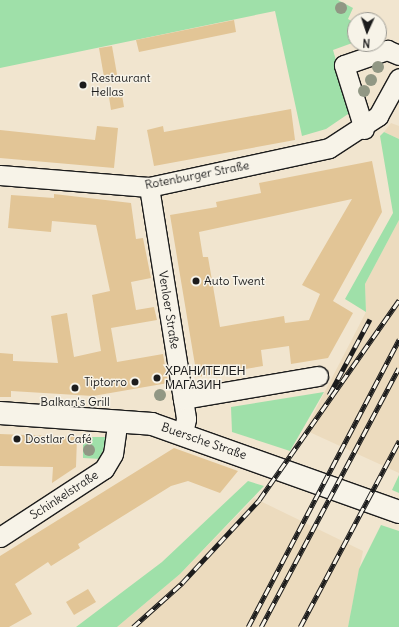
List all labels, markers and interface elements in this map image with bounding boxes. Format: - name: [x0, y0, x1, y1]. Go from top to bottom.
- north arrow: [347, 12, 387, 52]
- text: N: [362, 36, 371, 50]
- place label: Restaurant Hellas: [91, 71, 151, 99]
- marker: Restaurant Hellas: [78, 80, 88, 90]
- street label: Rotenburger Straße: [144, 158, 250, 192]
- street label: Venloer Straße: [156, 270, 182, 350]
- place label: Auto Twent: [204, 274, 265, 288]
- marker: Auto Twent: [191, 276, 201, 286]
- place label: ХРАНИТЕЛЕН МАГАЗИН: [165, 364, 245, 392]
- marker: ХРАНИТЕЛЕН МАГАЗИН: [152, 373, 162, 383]
- place label: Tiptorro: [84, 375, 127, 389]
- marker: Tiptorro: [130, 377, 140, 387]
- marker: Balkan's Grill: [70, 383, 80, 393]
- place label: Balkan's Grill: [40, 395, 110, 409]
- street label: Buersche Straße: [160, 420, 248, 462]
- place label: Dostlar Café: [25, 432, 92, 446]
- marker: Dostlar Café: [12, 434, 22, 444]
- street label: Schinkelstraße: [27, 468, 101, 522]

